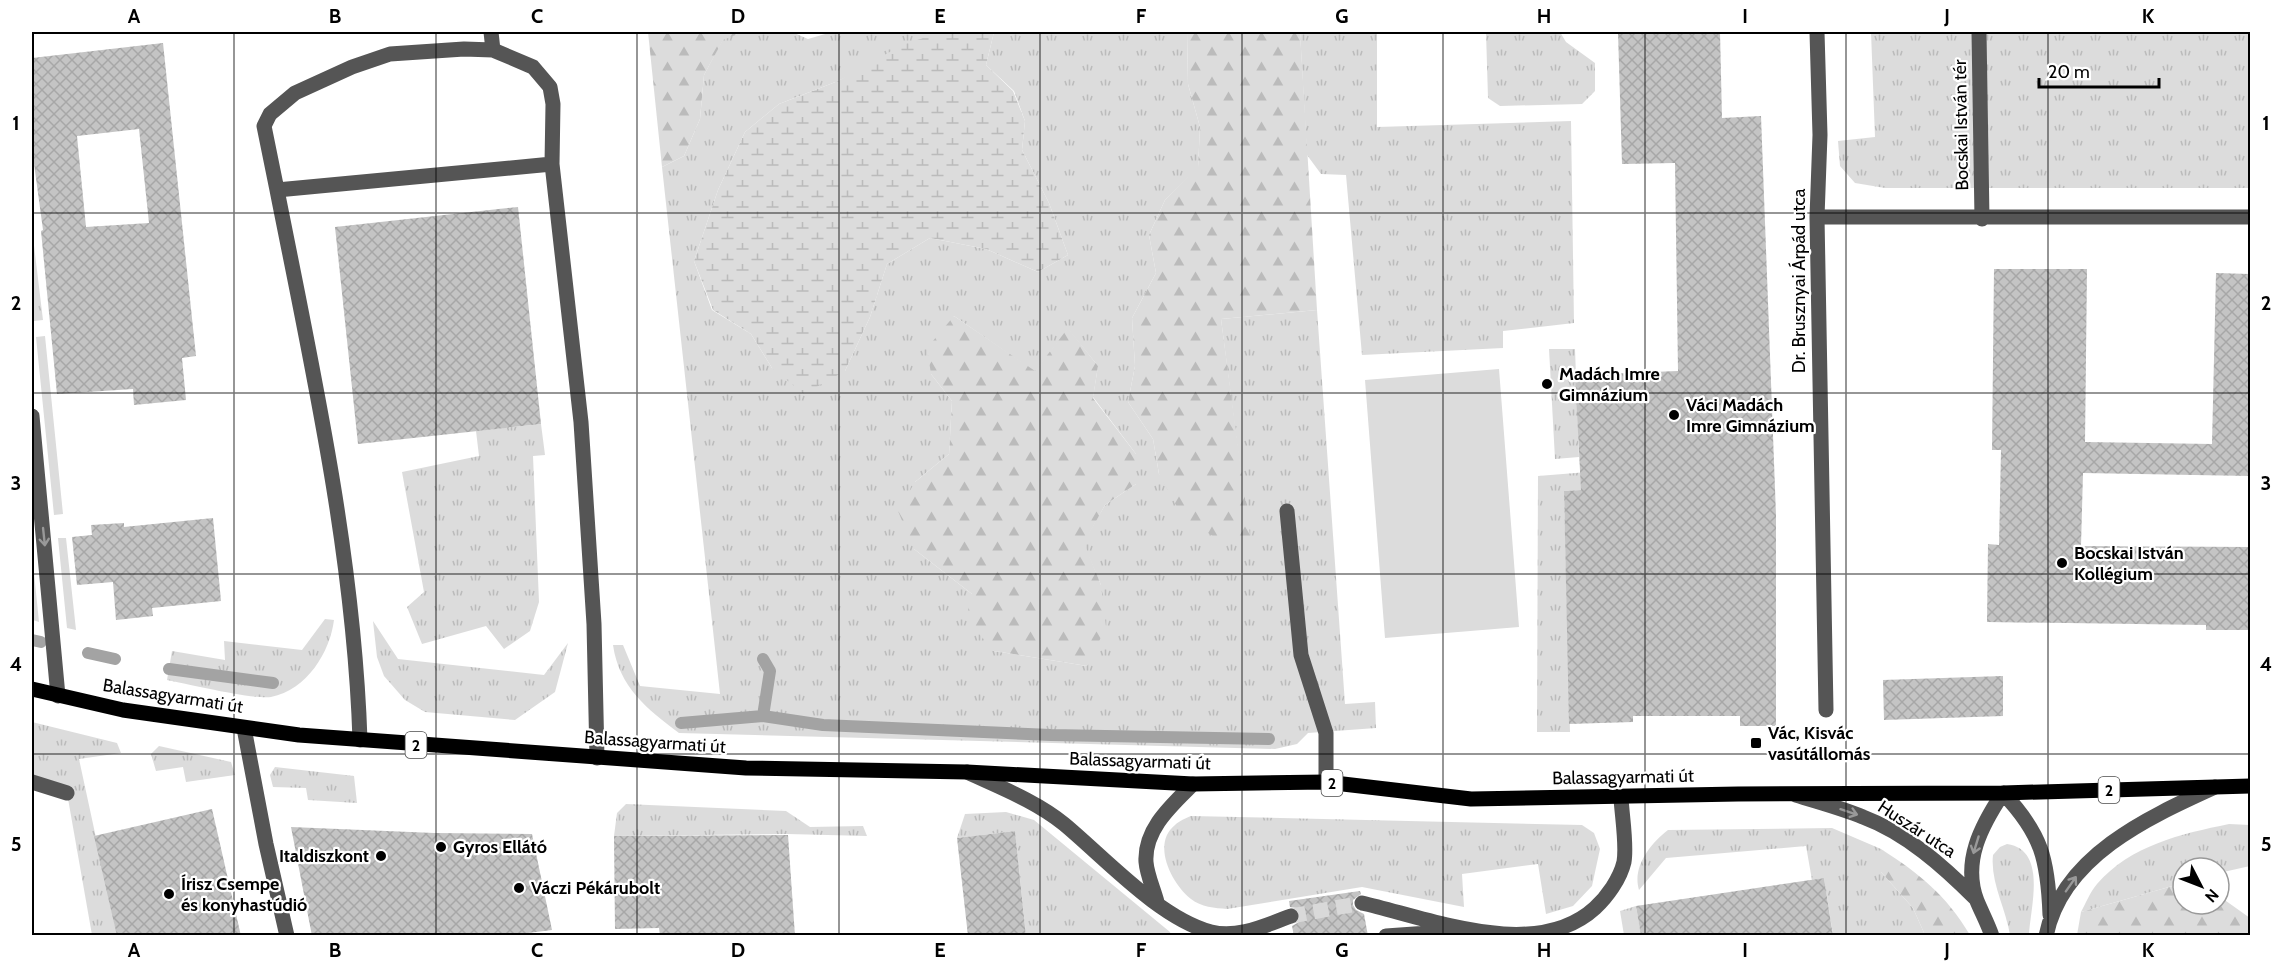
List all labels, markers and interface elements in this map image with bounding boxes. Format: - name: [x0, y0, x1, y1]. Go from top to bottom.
- text: A: [128, 4, 141, 28]
- text: B: [329, 4, 341, 28]
- text: C: [531, 4, 543, 28]
- text: D: [731, 4, 745, 28]
- text: E: [934, 4, 946, 28]
- text: F: [1136, 4, 1147, 28]
- text: G: [1335, 4, 1349, 28]
- text: H: [1537, 4, 1551, 28]
- text: I: [1742, 4, 1748, 28]
- text: J: [1943, 4, 1950, 28]
- text: K: [2142, 4, 2155, 28]
- scale bar: [2039, 51, 2159, 89]
- street label: Bocskai István tér: [1949, 59, 1973, 191]
- text: 20 m: [2048, 61, 2090, 83]
- text: 1: [12, 111, 20, 135]
- text: 1: [2262, 111, 2270, 135]
- street label: Dr. Brusznyai Árpád utca: [1788, 188, 1810, 373]
- text: 2: [11, 291, 21, 315]
- text: 2: [2261, 291, 2271, 315]
- place label: Madách Imre Gimnázium: [1559, 363, 1660, 406]
- marker: Madách Imre Gimnázium: [1540, 377, 1554, 391]
- place label: Váci Madách Imre Gimnázium: [1686, 394, 1815, 437]
- marker: Váci Madách Imre Gimnázium: [1667, 408, 1681, 422]
- text: 3: [11, 471, 21, 495]
- text: 3: [2261, 471, 2271, 495]
- one-way arrow: [39, 526, 50, 546]
- place label: Bocskai István Kollégium: [2074, 542, 2184, 585]
- marker: Bocskai István Kollégium: [2055, 556, 2069, 570]
- text: 4: [10, 652, 22, 676]
- text: 4: [2260, 652, 2272, 676]
- street label: Balassagyarmati út: [101, 674, 245, 718]
- place label: Vác, Kisvác vasútállomás: [1768, 722, 1871, 765]
- street label: Balassagyarmati út: [584, 726, 726, 758]
- road number: 2: [406, 732, 426, 758]
- marker: Vác, Kisvác vasútállomás: [1749, 736, 1763, 750]
- street label: Balassagyarmati út: [1069, 748, 1211, 774]
- street label: Balassagyarmati út: [1552, 765, 1694, 789]
- road number: 2: [1322, 770, 1342, 796]
- road number: 2: [2098, 777, 2120, 803]
- street label: Huszár utca: [1874, 796, 1960, 863]
- one-way arrow: [1839, 807, 1858, 818]
- text: 5: [11, 832, 21, 856]
- text: 5: [2261, 832, 2271, 856]
- one-way arrow: [1970, 835, 1981, 854]
- place label: Gyros Ellátó: [453, 836, 547, 858]
- marker: Gyros Ellátó: [434, 840, 448, 854]
- place label: Italdiszkont: [279, 845, 369, 867]
- marker: Italdiszkont: [374, 849, 388, 863]
- north arrow: [2171, 856, 2231, 916]
- place label: Írisz Csempe és konyhastúdió: [181, 873, 307, 916]
- one-way arrow: [2065, 876, 2077, 893]
- place label: Váczi Pékárubolt: [531, 877, 660, 899]
- marker: Váczi Pékárubolt: [512, 881, 526, 895]
- text: N: [2201, 885, 2223, 906]
- marker: Írisz Csempe és konyhastúdió: [162, 887, 176, 901]
- text: A: [128, 938, 141, 962]
- text: B: [329, 938, 341, 962]
- text: C: [531, 938, 543, 962]
- text: D: [731, 938, 745, 962]
- text: E: [934, 938, 946, 962]
- text: F: [1136, 938, 1147, 962]
- text: G: [1335, 938, 1349, 962]
- text: H: [1537, 938, 1551, 962]
- text: I: [1742, 938, 1748, 962]
- text: J: [1943, 938, 1950, 962]
- text: K: [2142, 938, 2155, 962]

